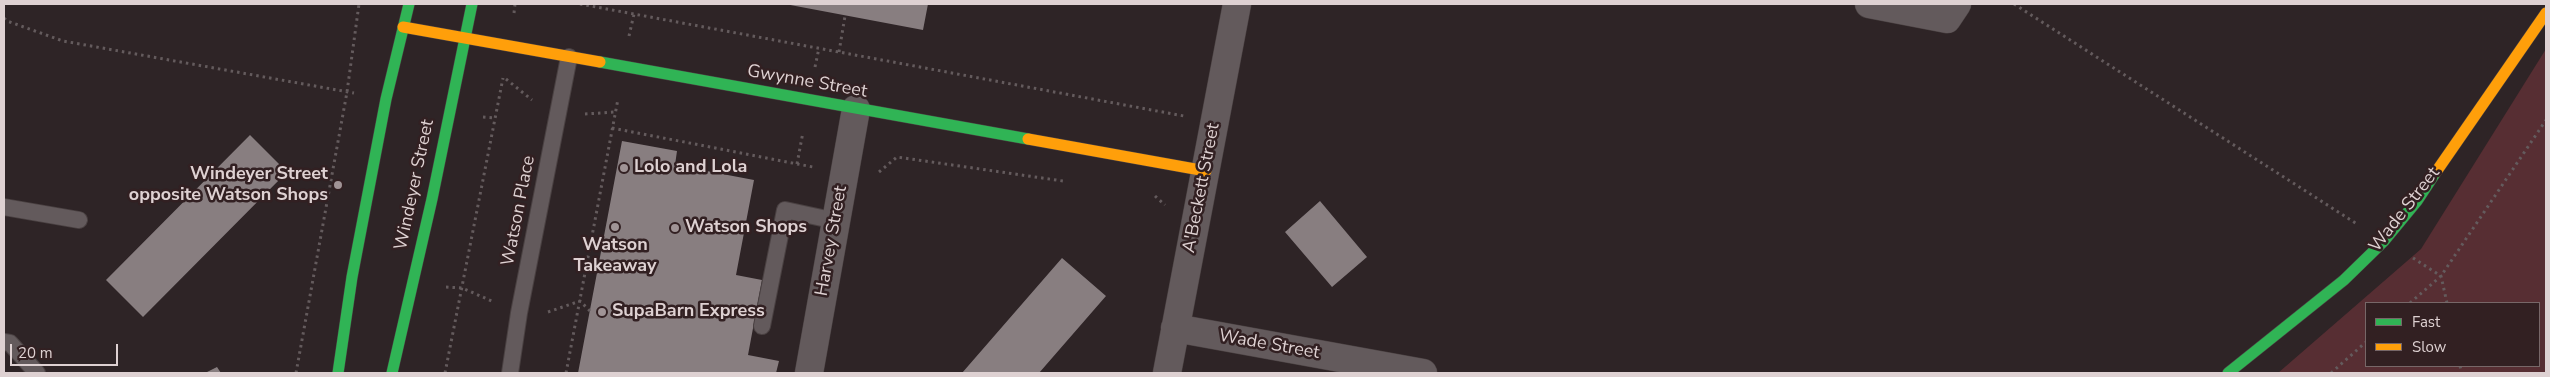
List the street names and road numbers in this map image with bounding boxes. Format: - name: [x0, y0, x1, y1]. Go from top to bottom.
- street label: Gwynne Street: [745, 61, 869, 103]
- street label: Windeyer Street: [391, 118, 439, 252]
- street label: A'Beckett Street: [1179, 121, 1225, 255]
- street label: Watson Place: [498, 154, 540, 268]
- street label: Wade Street: [2365, 163, 2445, 257]
- street label: Harvey Street: [812, 184, 852, 298]
- street label: Wade Street: [1217, 325, 1321, 365]

